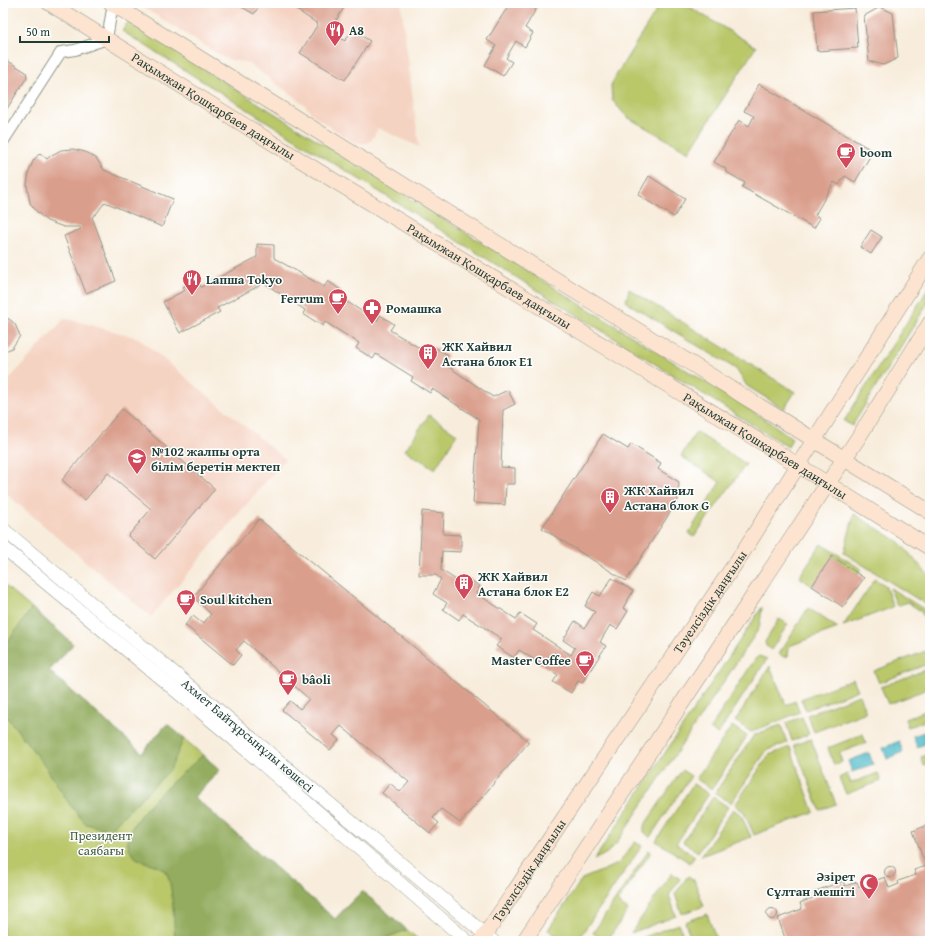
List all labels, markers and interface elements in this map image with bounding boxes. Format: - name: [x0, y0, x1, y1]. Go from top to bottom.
- scale bar: [20, 18, 109, 44]
- restaurant icon: А8: [324, 19, 346, 47]
- place label: А8: [349, 21, 364, 40]
- text: 50 m: [26, 23, 50, 40]
- street label: Рақымжан Қошқарбаев даңғылы: [128, 48, 299, 165]
- cafe icon: boom: [835, 141, 857, 169]
- place label: boom: [860, 143, 893, 162]
- street label: Рақымжан Қошқарбаев даңғылы: [403, 219, 575, 334]
- restaurant icon: Lапша Tokyo: [181, 268, 203, 296]
- place label: Lапша Tokyo: [206, 270, 282, 289]
- cafe icon: Ferrum: [327, 287, 349, 315]
- place label: Ferrum: [281, 289, 325, 308]
- pharmacy icon: Ромашка: [361, 297, 383, 325]
- place label: Ромашка: [386, 299, 442, 318]
- place label: ЖК Хайвил Астана блок E1: [441, 337, 533, 371]
- building icon: ЖК Хайвил Астана блок E1: [417, 342, 439, 370]
- street label: Рақымжан Қошқарбаев даңғылы: [680, 388, 851, 504]
- place label: №102 жалпы орта білім беретін мектеп: [151, 442, 280, 476]
- school or university icon: №102 жалпы орта білім беретін мектеп: [126, 447, 148, 475]
- place label: ЖК Хайвил Астана блок G: [623, 481, 709, 515]
- building icon: ЖК Хайвил Астана блок G: [599, 486, 621, 514]
- street label: Тәуелсіздік даңғылы: [668, 547, 751, 657]
- place label: ЖК Хайвил Астана блок E2: [477, 567, 569, 601]
- building icon: ЖК Хайвил Астана блок E2: [453, 572, 475, 600]
- cafe icon: Soul kitchen: [175, 588, 197, 616]
- place label: Soul kitchen: [200, 590, 272, 609]
- cafe icon: Master Coffee: [574, 649, 596, 677]
- place label: Master Coffee: [491, 651, 571, 670]
- cafe icon: bâoli: [277, 668, 299, 696]
- place label: bâoli: [302, 670, 331, 689]
- street label: Ахмет Байтұрсынұлы көшесі: [177, 674, 318, 797]
- street label: Тәуелсіздік даңғылы: [487, 815, 570, 926]
- park label: Президент саябағы: [70, 826, 133, 860]
- place label: Әзірет Сұлтан мешіті: [767, 867, 855, 901]
- mosque icon: Әзірет Сұлтан мешіті: [858, 872, 880, 900]

